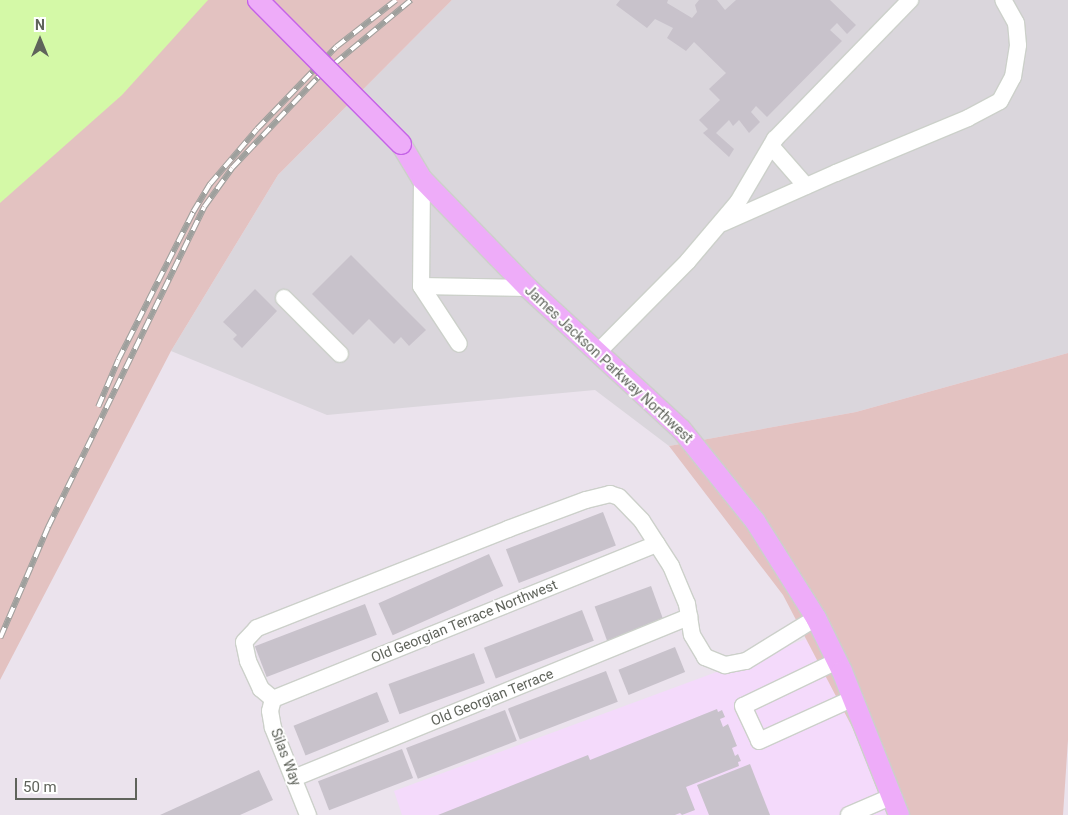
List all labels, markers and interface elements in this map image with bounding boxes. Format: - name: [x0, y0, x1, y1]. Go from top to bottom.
- north arrow: [15, 15, 65, 65]
- text: N: [35, 17, 45, 33]
- street label: James Jackson Parkway Northwest: [522, 282, 696, 446]
- street label: Old Georgian Terrace Northwest: [368, 576, 560, 666]
- street label: Old Georgian Terrace: [428, 665, 556, 729]
- street label: Silas Way: [267, 726, 305, 788]
- scale bar: [18, 768, 140, 800]
- text: 50 m: [23, 778, 57, 796]

